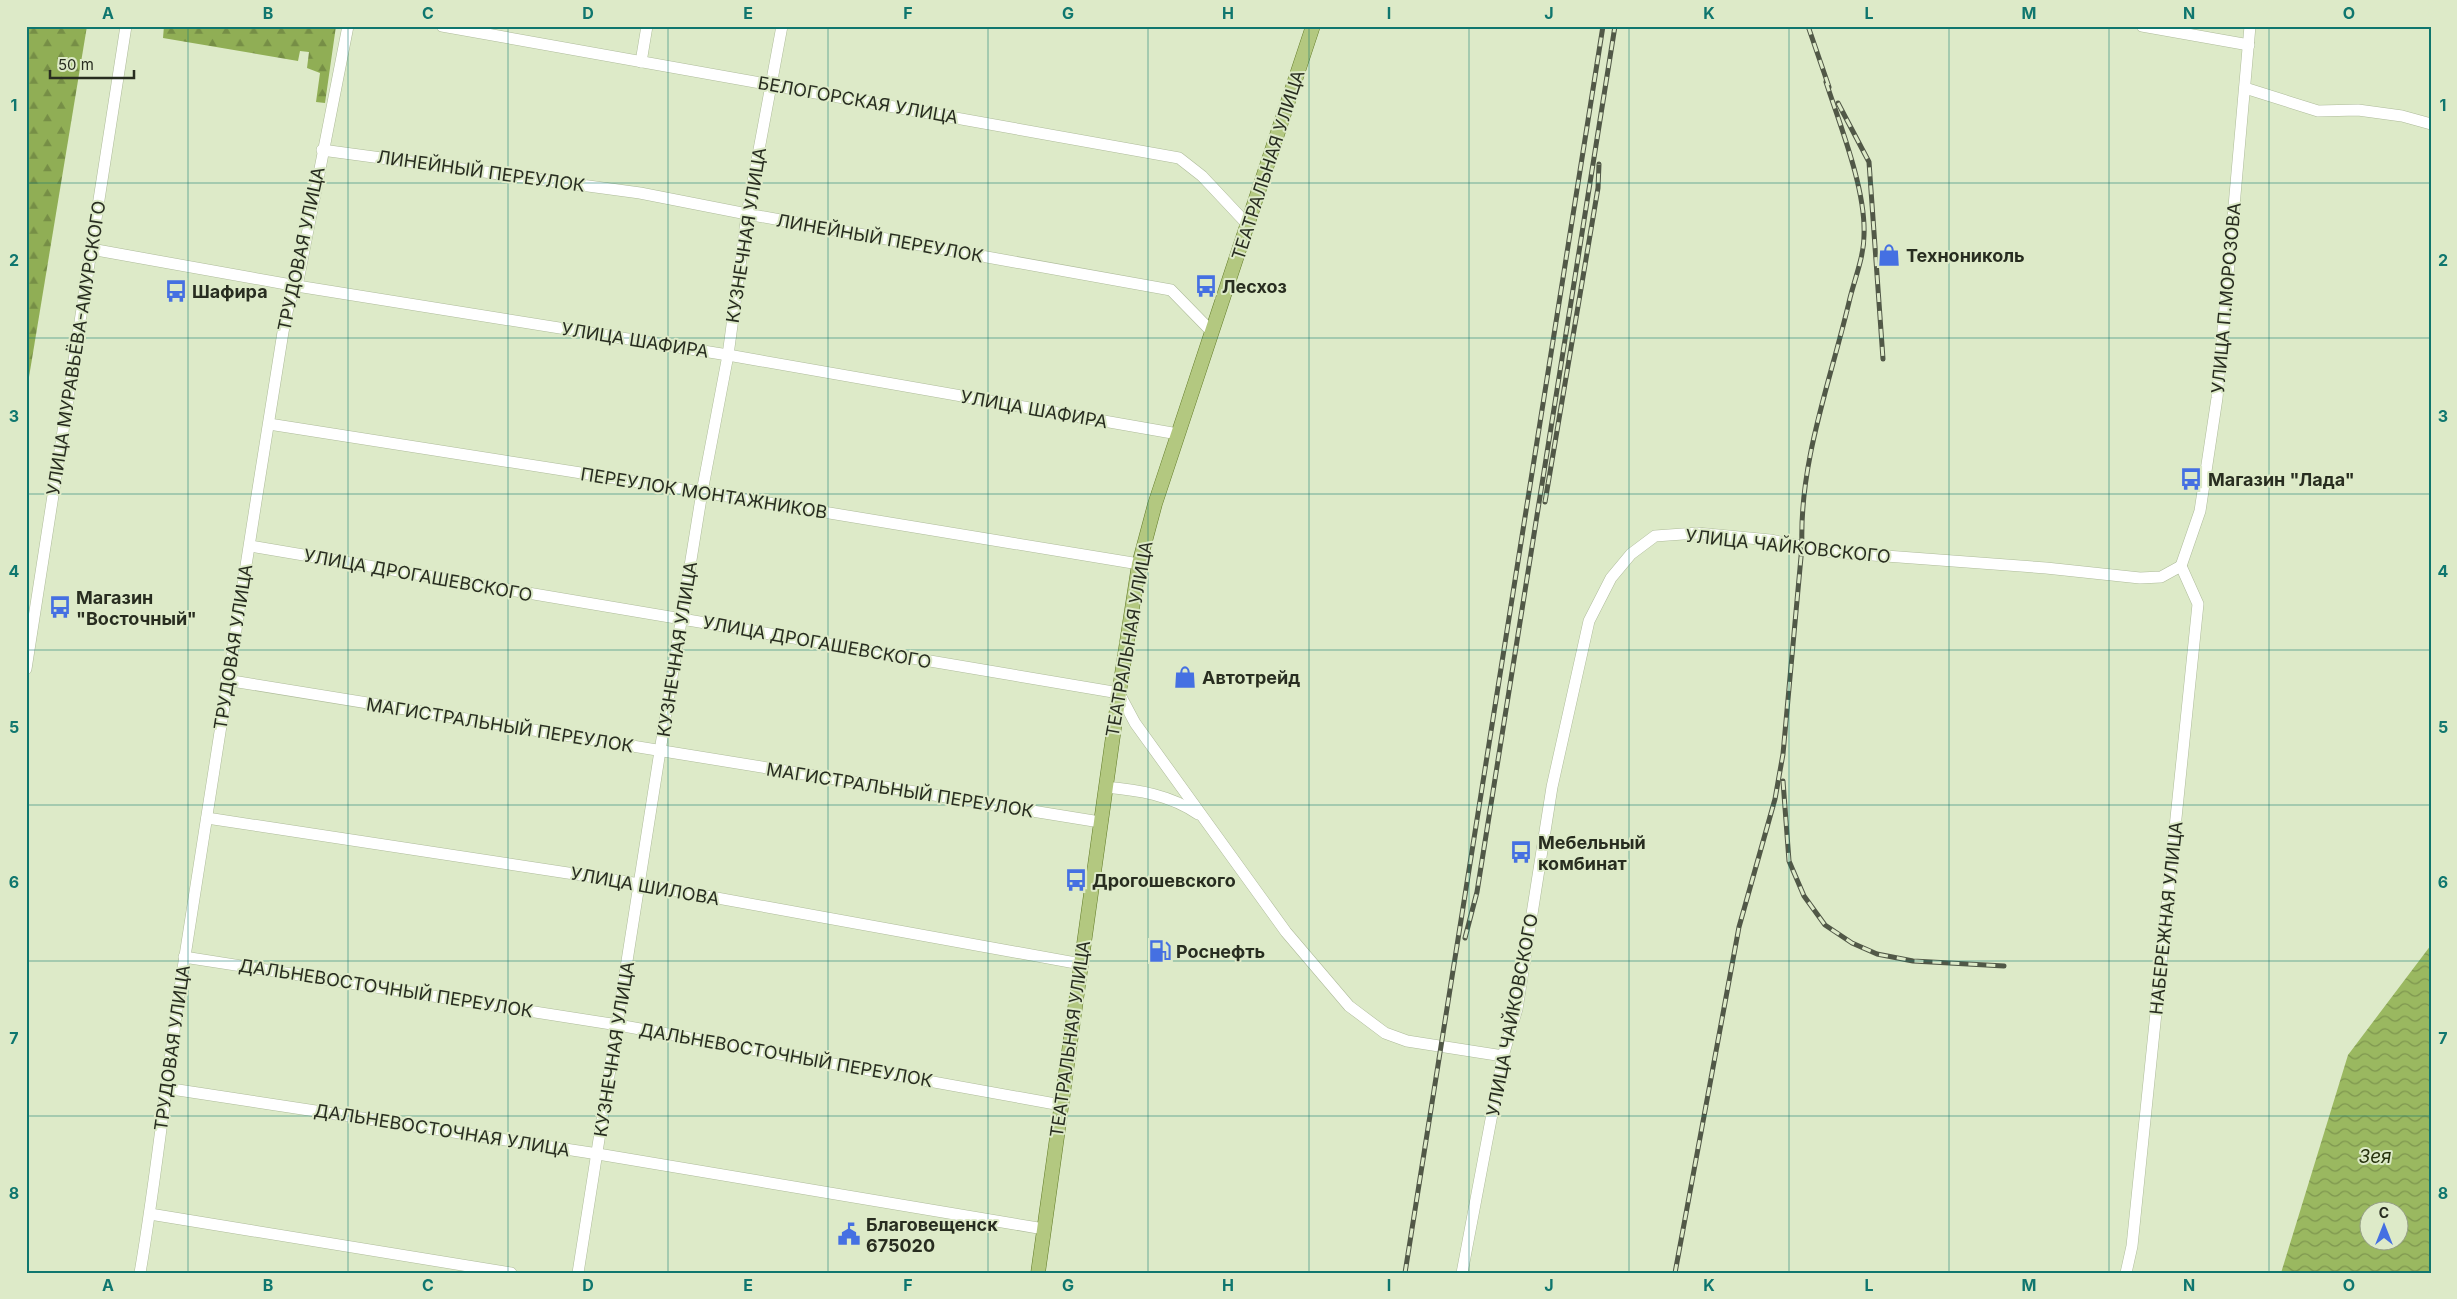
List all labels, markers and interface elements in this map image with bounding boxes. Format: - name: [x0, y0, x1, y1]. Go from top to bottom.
- text: A: [102, 3, 114, 23]
- text: B: [263, 3, 273, 23]
- text: C: [422, 3, 434, 23]
- text: D: [582, 3, 594, 23]
- text: E: [743, 3, 753, 23]
- text: F: [903, 3, 913, 23]
- text: G: [1062, 3, 1074, 23]
- text: H: [1222, 3, 1234, 23]
- text: I: [1387, 3, 1391, 23]
- text: J: [1544, 3, 1554, 23]
- text: K: [1703, 3, 1715, 23]
- text: L: [1864, 3, 1874, 23]
- text: M: [2022, 3, 2036, 23]
- text: N: [2183, 3, 2195, 23]
- text: O: [2343, 3, 2355, 23]
- scale bar: [50, 48, 134, 80]
- text: 50 m: [58, 55, 94, 74]
- street label: ТЕАТРАЛЬНАЯ УЛИЦА: [1227, 67, 1309, 263]
- street label: БЕЛОГОРСКАЯ УЛИЦА: [756, 72, 960, 128]
- text: 1: [11, 95, 17, 115]
- text: 1: [2440, 95, 2446, 115]
- street label: ЛИНЕЙНЫЙ ПЕРЕУЛОК: [376, 145, 586, 196]
- street label: КУЗНЕЧНАЯ УЛИЦА: [722, 146, 770, 324]
- street label: ТРУДОВАЯ УЛИЦА: [273, 165, 329, 333]
- street label: УЛИЦА МУРАВЬЁВА-АМУРСКОГО: [41, 199, 110, 497]
- street label: УЛИЦА П.МОРОЗОВА: [2207, 202, 2245, 394]
- street label: ЛИНЕЙНЫЙ ПЕРЕУЛОК: [775, 208, 985, 267]
- shop icon: Технониколь: [1876, 242, 1902, 268]
- place label: Технониколь: [1906, 245, 2025, 266]
- text: 2: [9, 250, 19, 270]
- text: 2: [2438, 250, 2448, 270]
- bus stop icon: Лесхоз: [1193, 273, 1219, 299]
- place label: Лесхоз: [1222, 276, 1287, 297]
- bus stop icon: Шафира: [163, 278, 189, 304]
- place label: Шафира: [192, 281, 268, 302]
- street label: УЛИЦА ШАФИРА: [560, 318, 710, 362]
- street label: УЛИЦА ШАФИРА: [959, 386, 1109, 432]
- text: 3: [9, 406, 19, 426]
- text: 3: [2438, 406, 2448, 426]
- street label: ПЕРЕУЛОК МОНТАЖНИКОВ: [579, 463, 829, 523]
- bus stop icon: Магазин "Лада": [2178, 466, 2204, 492]
- place label: Магазин "Лада": [2208, 469, 2355, 490]
- street label: УЛИЦА ЧАЙКОВСКОГО: [1684, 524, 1892, 567]
- street label: ТЕАТРАЛЬНАЯ УЛИЦА: [1101, 539, 1157, 739]
- street label: УЛИЦА ДРОГАШЕВСКОГО: [302, 545, 534, 605]
- street label: КУЗНЕЧНАЯ УЛИЦА: [653, 560, 701, 738]
- text: 4: [9, 561, 20, 581]
- text: 4: [2438, 561, 2449, 581]
- street label: ТРУДОВАЯ УЛИЦА: [210, 563, 256, 731]
- place label: Магазин "Восточный": [76, 587, 197, 629]
- bus stop icon: Магазин "Восточный": [47, 594, 73, 620]
- street label: УЛИЦА ДРОГАШЕВСКОГО: [701, 612, 933, 672]
- shop icon: Автотрейд: [1172, 664, 1198, 690]
- place label: Автотрейд: [1202, 667, 1300, 688]
- street label: МАГИСТРАЛЬНЫЙ ПЕРЕУЛОК: [365, 693, 635, 757]
- text: 5: [9, 717, 19, 737]
- text: 5: [2438, 717, 2448, 737]
- street label: МАГИСТРАЛЬНЫЙ ПЕРЕУЛОК: [765, 758, 1035, 822]
- street label: НАБЕРЕЖНАЯ УЛИЦА: [2145, 820, 2187, 1016]
- place label: Мебельный комбинат: [1538, 832, 1646, 874]
- bus stop icon: Мебельный комбинат: [1508, 839, 1534, 865]
- street label: УЛИЦА ШИЛОВА: [569, 863, 721, 909]
- bus stop icon: Дрогошевского: [1063, 867, 1089, 893]
- place label: Дрогошевского: [1092, 870, 1236, 891]
- text: 6: [9, 872, 19, 892]
- text: 6: [2438, 872, 2448, 892]
- street label: УЛИЦА ЧАЙКОВСКОГО: [1481, 911, 1542, 1118]
- fuel station icon: Роснефть: [1147, 938, 1173, 964]
- street label: ТЕАТРАЛЬНАЯ УЛИЦА: [1046, 939, 1094, 1139]
- place label: Роснефть: [1176, 941, 1265, 962]
- street label: ДАЛЬНЕВОСТОЧНЫЙ ПЕРЕУЛОК: [237, 953, 535, 1022]
- street label: КУЗНЕЧНАЯ УЛИЦА: [590, 960, 638, 1138]
- street label: ТРУДОВАЯ УЛИЦА: [150, 964, 194, 1132]
- street label: ДАЛЬНЕВОСТОЧНЫЙ ПЕРЕУЛОК: [638, 1018, 935, 1091]
- text: 7: [9, 1028, 19, 1048]
- text: 7: [2438, 1028, 2448, 1048]
- street label: ДАЛЬНЕВОСТОЧНАЯ УЛИЦА: [313, 1099, 571, 1161]
- water label: Зея: [2358, 1145, 2392, 1168]
- text: 8: [9, 1183, 19, 1203]
- text: 8: [2438, 1183, 2448, 1203]
- north arrow: [2360, 1202, 2410, 1252]
- text: С: [2379, 1204, 2389, 1221]
- place label: Благовещенск 675020: [866, 1214, 998, 1256]
- public building icon: Благовещенск 675020: [836, 1221, 862, 1247]
- text: A: [102, 1275, 114, 1295]
- text: B: [263, 1275, 273, 1295]
- text: C: [422, 1275, 434, 1295]
- text: D: [582, 1275, 594, 1295]
- text: E: [743, 1275, 753, 1295]
- text: F: [903, 1275, 913, 1295]
- text: G: [1062, 1275, 1074, 1295]
- text: H: [1222, 1275, 1234, 1295]
- text: I: [1387, 1275, 1391, 1295]
- text: J: [1544, 1275, 1554, 1295]
- text: K: [1703, 1275, 1715, 1295]
- text: L: [1864, 1275, 1874, 1295]
- text: M: [2022, 1275, 2036, 1295]
- text: N: [2183, 1275, 2195, 1295]
- text: O: [2343, 1275, 2355, 1295]

